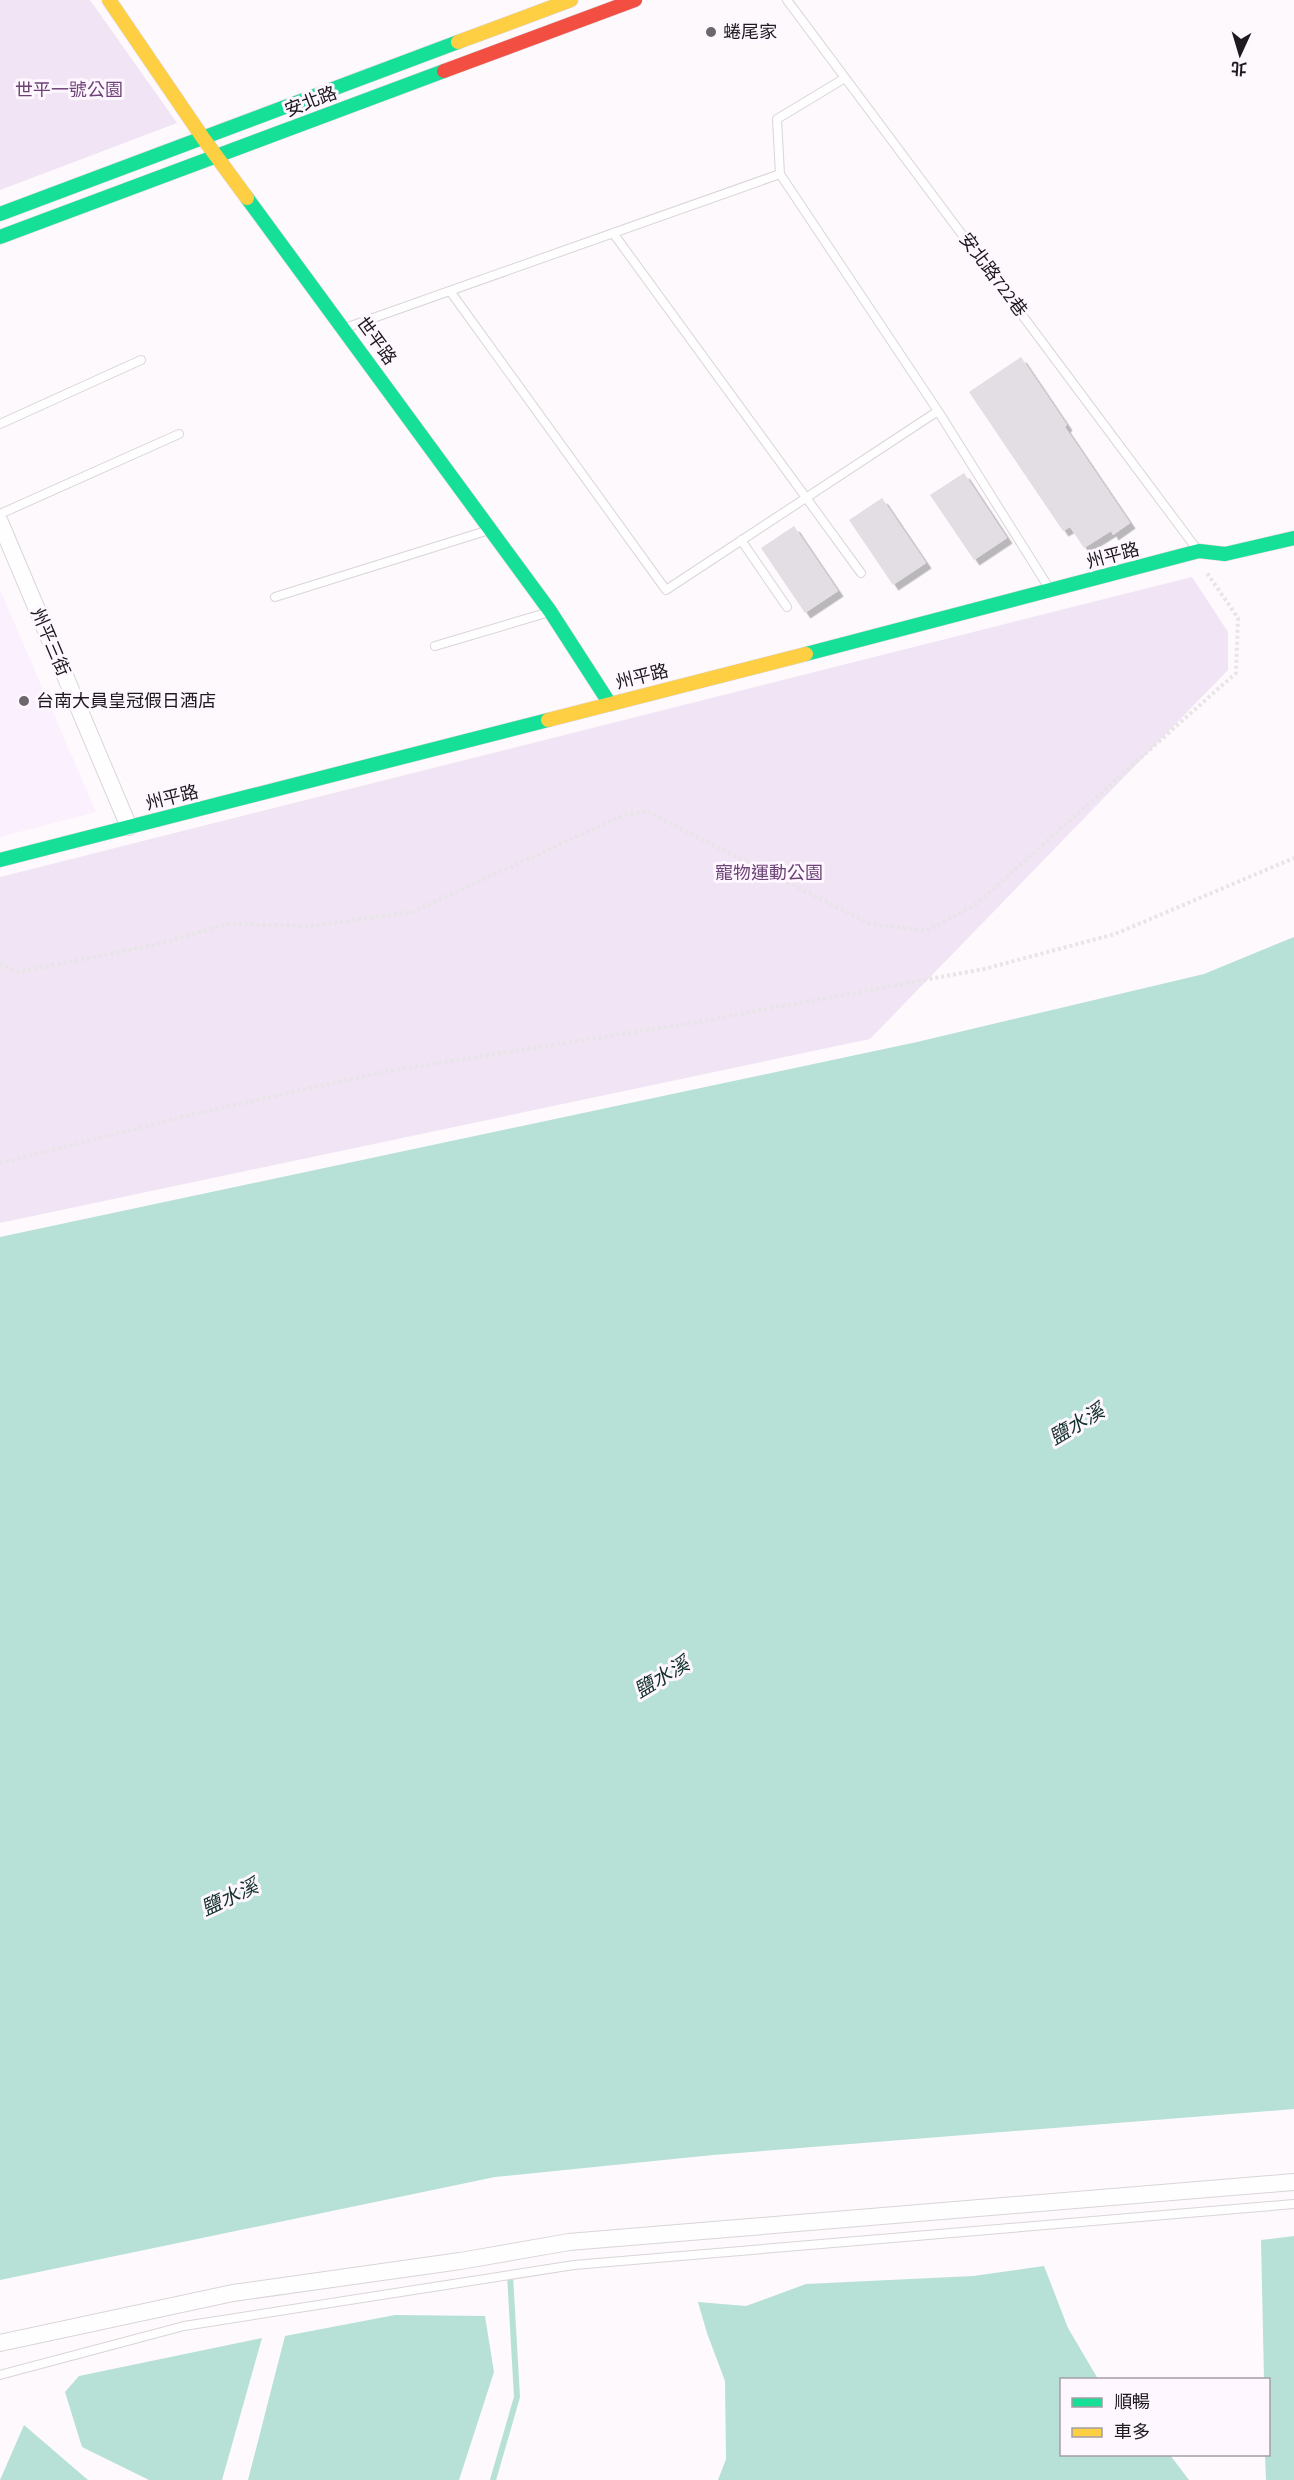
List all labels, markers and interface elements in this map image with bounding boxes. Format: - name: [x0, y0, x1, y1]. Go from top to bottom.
- place label: 蜷尾家: [723, 20, 777, 45]
- north arrow: [1210, 24, 1270, 84]
- marker: 蜷尾家: [704, 25, 718, 39]
- text: 北: [1230, 56, 1248, 79]
- park label: 世平一號公園: [15, 78, 123, 103]
- street label: 安北路: [281, 81, 341, 123]
- street label: 安北路722巷: [953, 228, 1033, 322]
- street label: 世平路: [350, 312, 402, 370]
- street label: 州平路: [1084, 537, 1142, 575]
- street label: 州平三街: [24, 604, 76, 680]
- street label: 州平路: [613, 658, 671, 696]
- place label: 台南大員皇冠假日酒店: [36, 689, 216, 714]
- marker: 台南大員皇冠假日酒店: [17, 694, 31, 708]
- street label: 州平路: [143, 779, 201, 817]
- park label: 寵物運動公園: [715, 861, 823, 886]
- water label: 鹽水溪: [1044, 1396, 1112, 1452]
- water label: 鹽水溪: [629, 1649, 697, 1705]
- water label: 鹽水溪: [197, 1871, 266, 1923]
- legend: [1060, 2378, 1270, 2456]
- text: 順暢: [1114, 2390, 1150, 2415]
- text: 車多: [1114, 2420, 1150, 2445]

